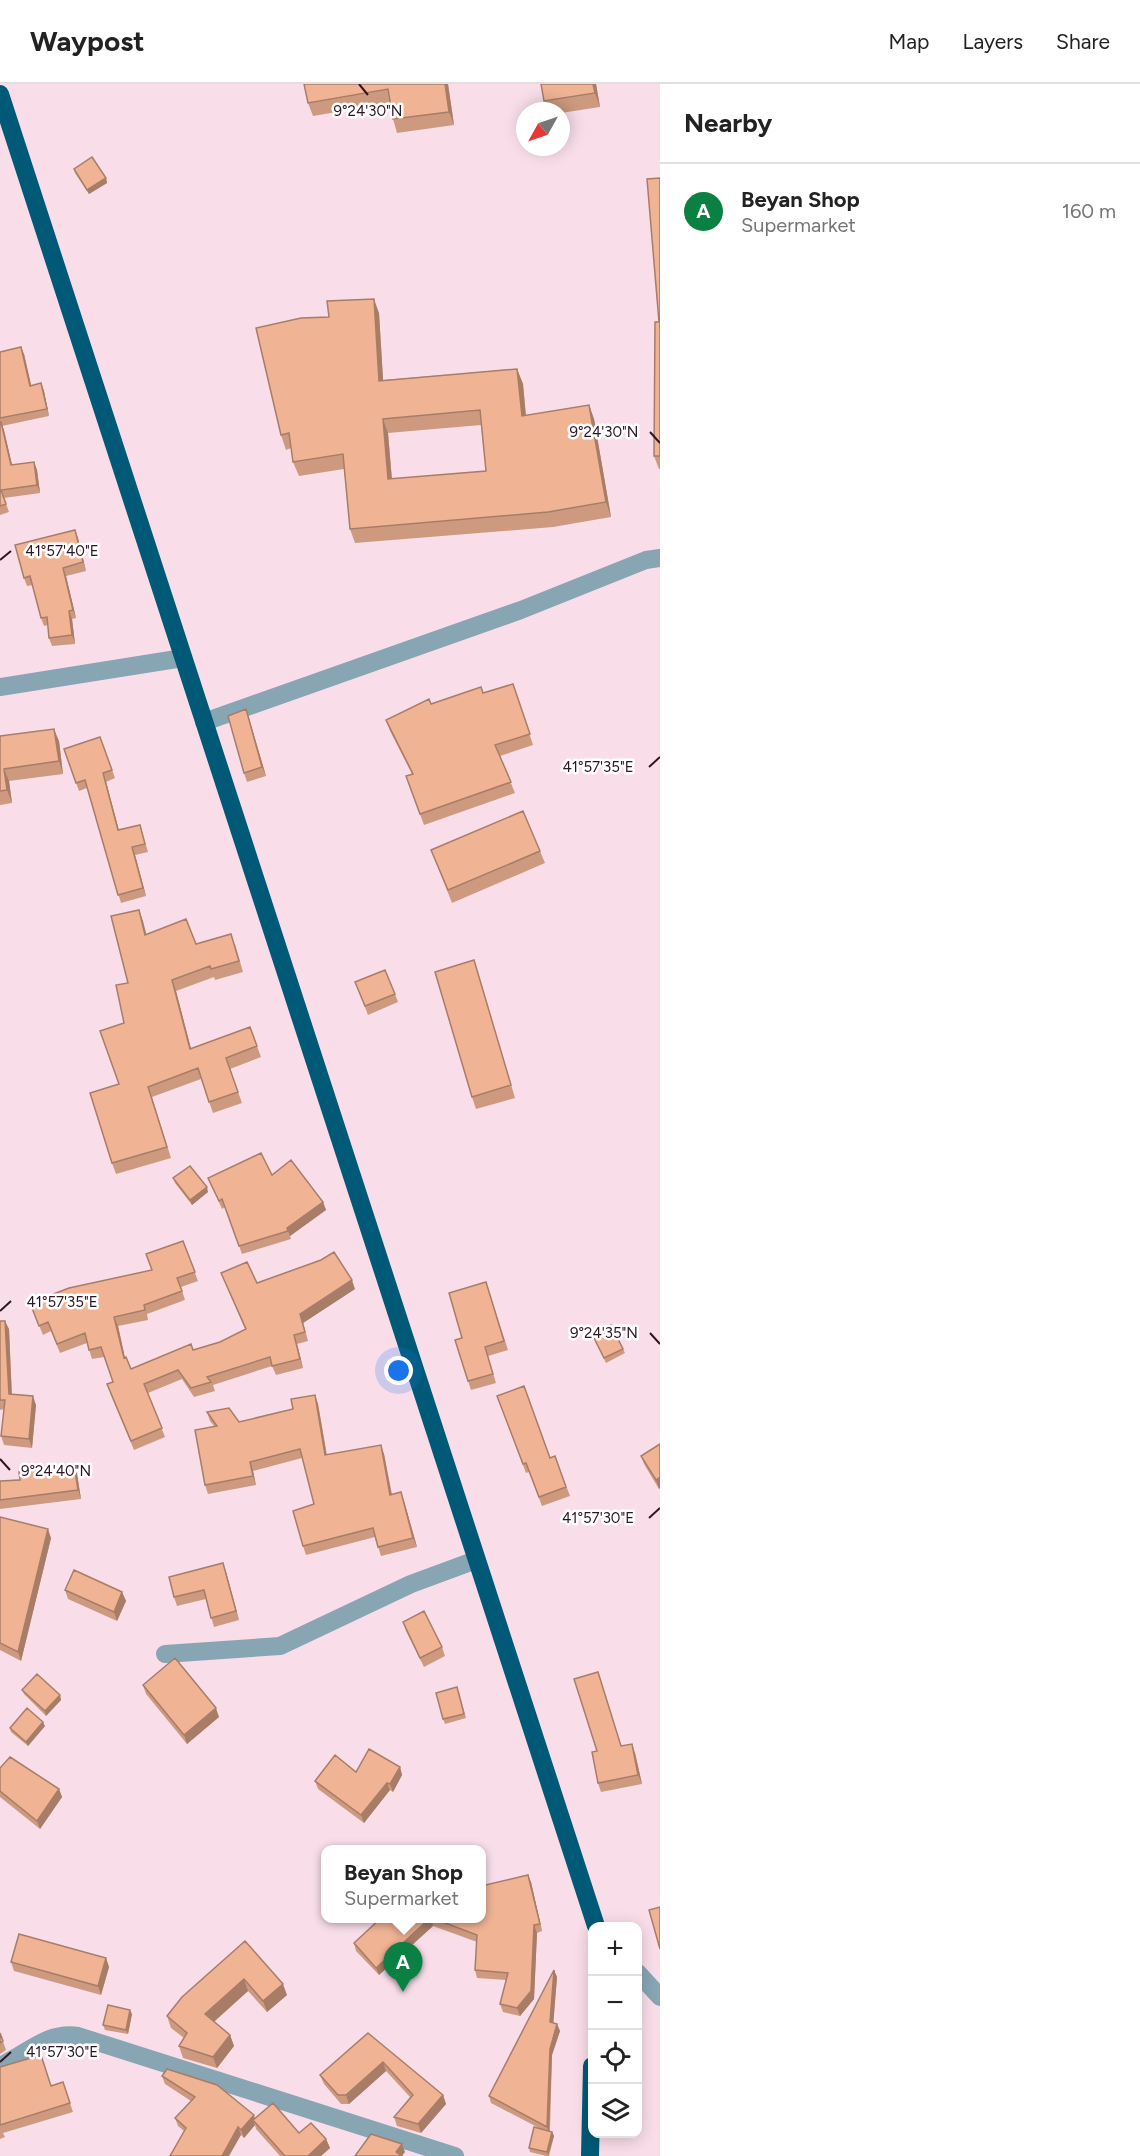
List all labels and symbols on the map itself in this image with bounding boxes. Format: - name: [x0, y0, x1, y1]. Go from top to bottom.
- text: 9°24'30"N: [334, 102, 402, 120]
- north arrow: [516, 102, 570, 156]
- text: 9°24'30"N: [570, 423, 638, 441]
- text: 41°57'40"E: [25, 542, 99, 560]
- text: 41°57'35"E: [562, 758, 634, 776]
- text: 41°57'35"E: [26, 1293, 98, 1311]
- text: 9°24'35"N: [570, 1324, 638, 1342]
- your location: [384, 1356, 413, 1385]
- text: 9°24'40"N: [21, 1462, 91, 1480]
- text: 41°57'30"E: [562, 1509, 634, 1527]
- pin: A: [384, 1942, 422, 1992]
- text: 41°57'30"E: [26, 2043, 98, 2061]

